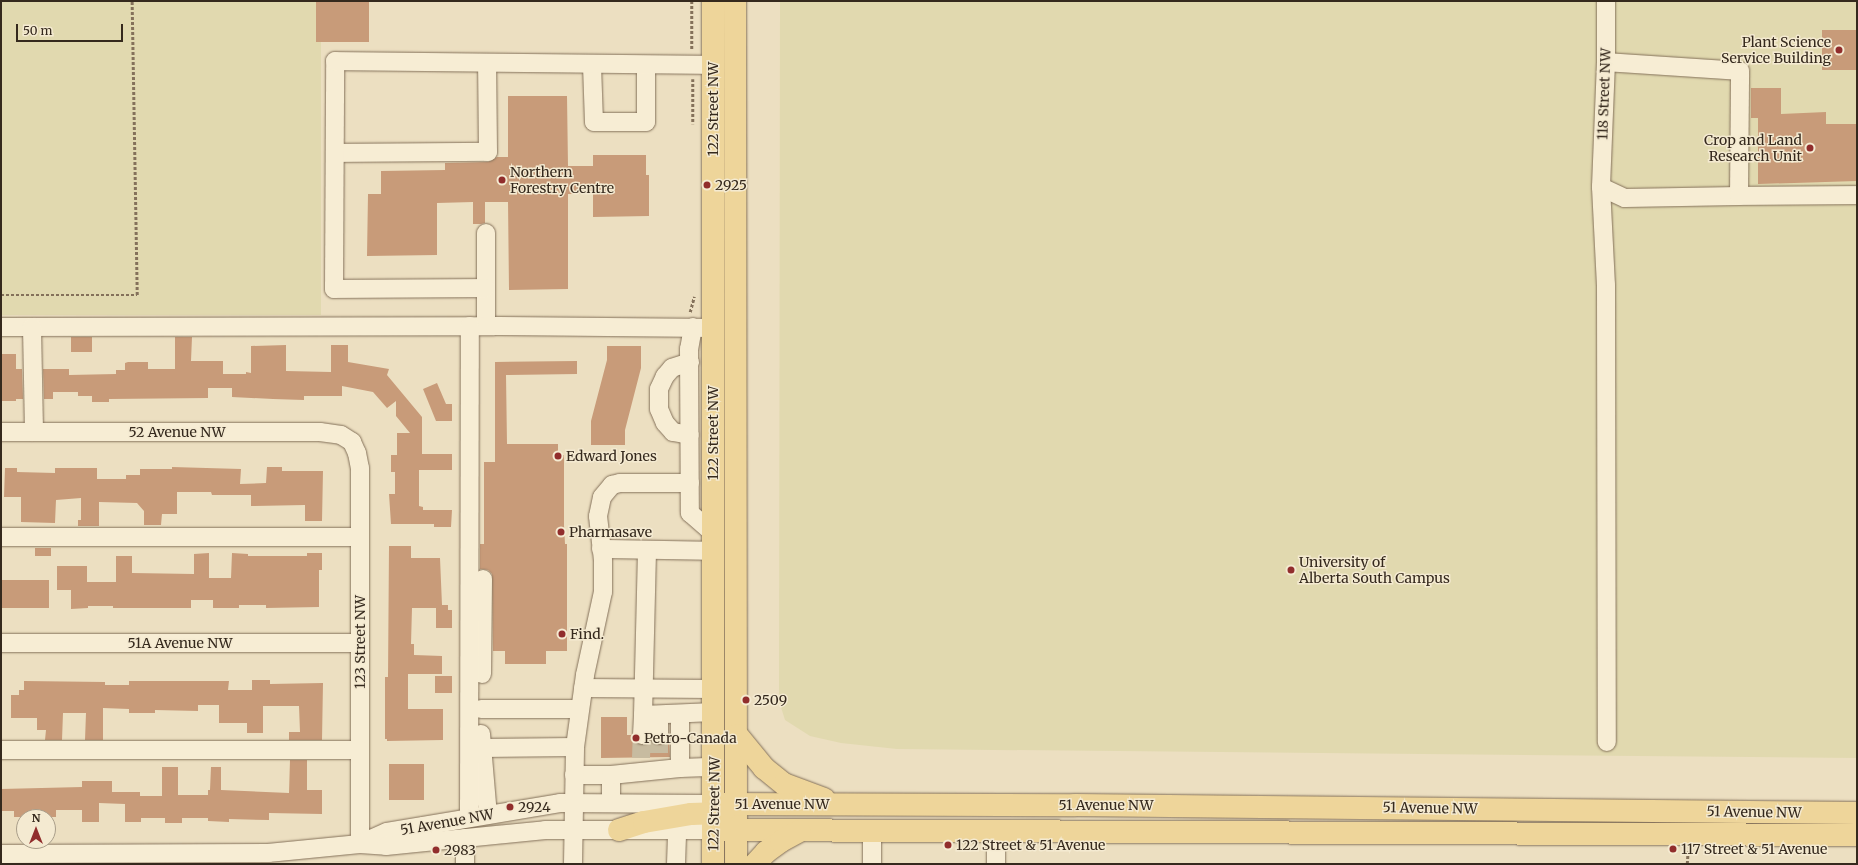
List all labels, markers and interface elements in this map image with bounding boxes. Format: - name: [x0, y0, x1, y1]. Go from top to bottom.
- scale bar: [18, 16, 125, 42]
- text: 50 m: [23, 23, 52, 38]
- place label: Plant Science Service Building: [1721, 34, 1831, 66]
- marker: Plant Science Service Building: [1834, 45, 1844, 55]
- street label: 118 Street NW: [1594, 48, 1614, 140]
- street label: 122 Street NW: [705, 62, 721, 156]
- place label: Crop and Land Research Unit: [1704, 132, 1802, 164]
- marker: Crop and Land Research Unit: [1805, 143, 1815, 153]
- place label: Northern Forestry Centre: [510, 164, 614, 196]
- marker: Northern Forestry Centre: [497, 175, 507, 185]
- place label: 2925: [715, 177, 747, 193]
- marker: 2925: [702, 180, 712, 190]
- street label: 122 Street NW: [705, 386, 721, 480]
- street label: 52 Avenue NW: [128, 424, 226, 440]
- place label: Edward Jones: [566, 448, 657, 464]
- marker: Edward Jones: [553, 451, 563, 461]
- place label: Pharmasave: [569, 524, 652, 540]
- marker: Pharmasave: [556, 527, 566, 537]
- place label: University of Alberta South Campus: [1299, 554, 1450, 586]
- marker: University of Alberta South Campus: [1286, 565, 1296, 575]
- street label: 123 Street NW: [352, 595, 368, 689]
- place label: Find.: [570, 626, 604, 642]
- marker: Find.: [557, 629, 567, 639]
- street label: 51A Avenue NW: [127, 635, 233, 651]
- place label: 2509: [754, 692, 787, 708]
- marker: 2509: [741, 695, 751, 705]
- place label: Petro-Canada: [644, 730, 737, 746]
- marker: Petro-Canada: [631, 733, 641, 743]
- street label: 122 Street NW: [705, 757, 723, 851]
- street label: 51 Avenue NW: [735, 796, 829, 812]
- street label: 51 Avenue NW: [1059, 797, 1153, 813]
- place label: 2924: [518, 799, 551, 815]
- street label: 51 Avenue NW: [1382, 799, 1478, 817]
- marker: 2924: [505, 802, 515, 812]
- street label: 51 Avenue NW: [1706, 803, 1802, 821]
- street label: 51 Avenue NW: [399, 805, 495, 839]
- north arrow: [16, 809, 56, 849]
- text: N: [32, 811, 40, 825]
- place label: 122 Street & 51 Avenue: [956, 837, 1105, 853]
- marker: 122 Street & 51 Avenue: [943, 840, 953, 850]
- place label: 117 Street & 51 Avenue: [1681, 841, 1827, 857]
- place label: 2983: [444, 842, 476, 858]
- marker: 117 Street & 51 Avenue: [1668, 844, 1678, 854]
- marker: 2983: [431, 845, 441, 855]

